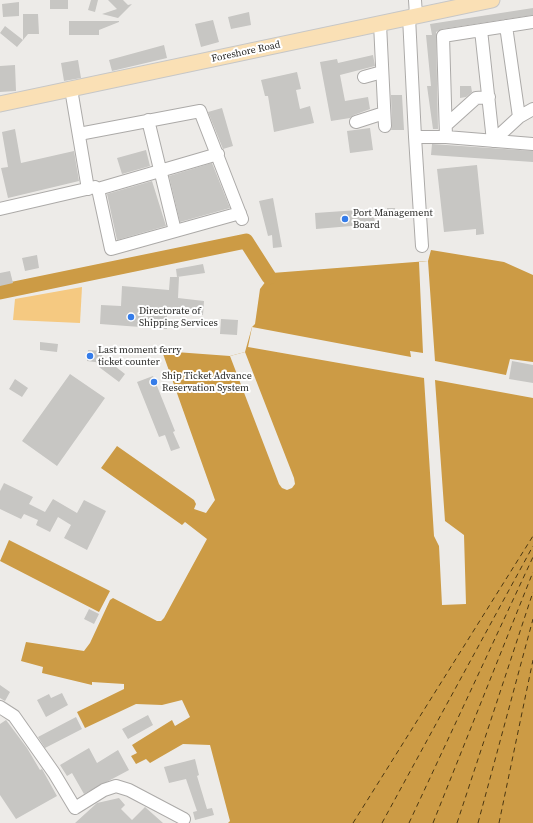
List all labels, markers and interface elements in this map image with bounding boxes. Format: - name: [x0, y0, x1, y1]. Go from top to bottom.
- street label: Foreshore Road: [210, 39, 282, 65]
- place label: Port Management Board: [353, 207, 433, 230]
- marker: Port Management Board: [340, 214, 350, 224]
- place label: Directorate of Shipping Services: [139, 305, 218, 328]
- marker: Directorate of Shipping Services: [126, 312, 136, 322]
- place label: Last moment ferry ticket counter: [98, 344, 181, 368]
- marker: Last moment ferry ticket counter: [85, 351, 95, 361]
- place label: Ship Ticket Advance Reservation System: [162, 370, 252, 394]
- marker: Ship Ticket Advance Reservation System: [149, 377, 159, 387]

